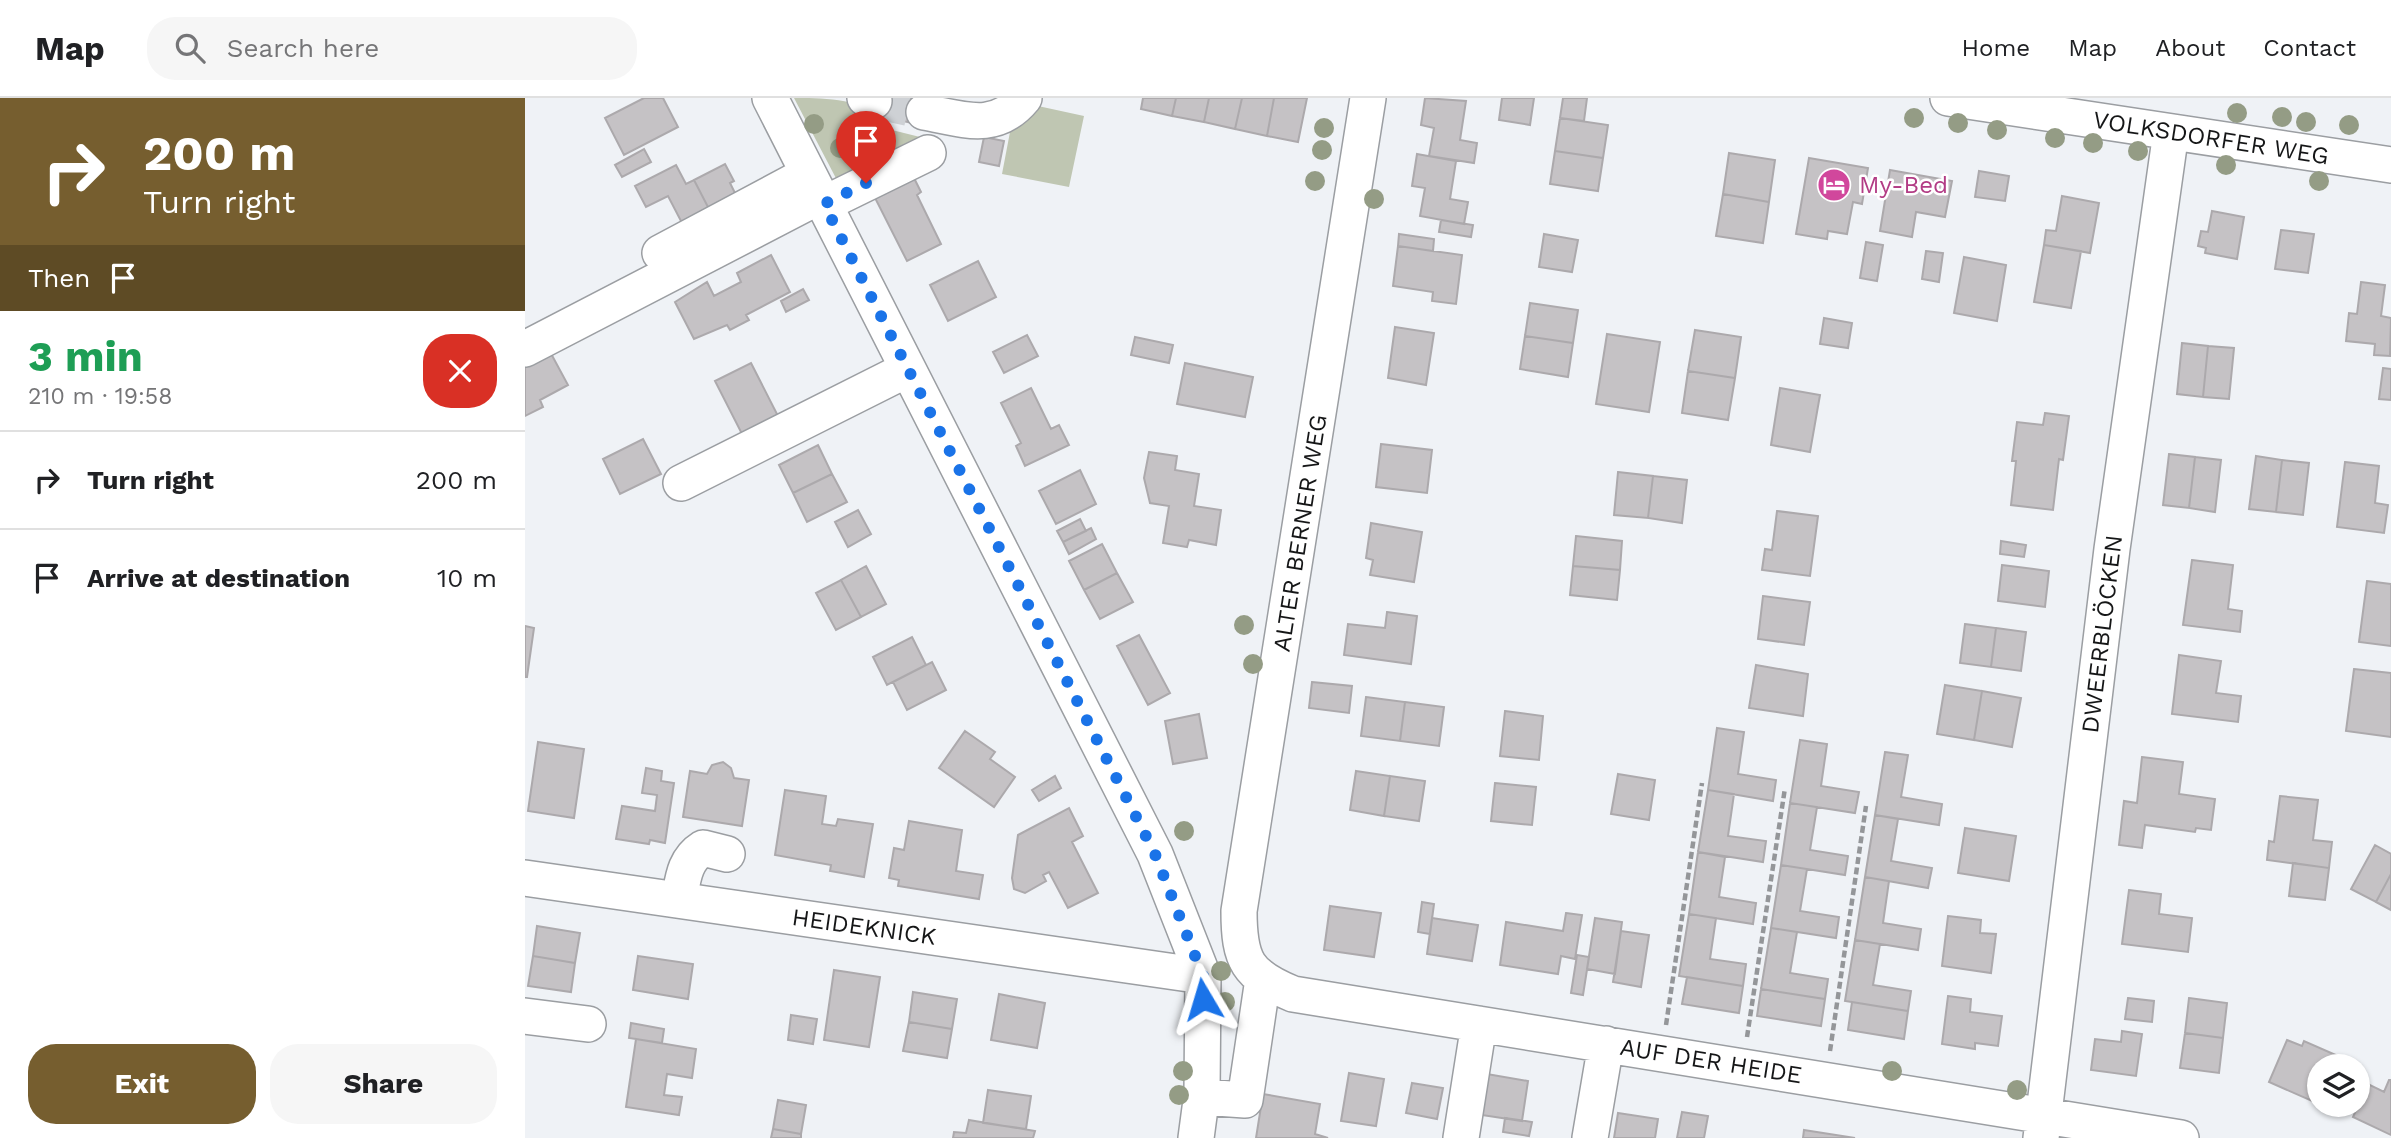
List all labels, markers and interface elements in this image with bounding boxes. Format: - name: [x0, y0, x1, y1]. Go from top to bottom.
- search box: [147, 17, 637, 80]
- text: Map: [35, 29, 105, 68]
- icon: search: [171, 29, 209, 67]
- text: Search here: [227, 33, 379, 63]
- text: Home: [1962, 34, 2030, 62]
- text: Map: [2068, 34, 2117, 62]
- text: About: [2155, 34, 2225, 62]
- text: Contact: [2263, 34, 2356, 62]
- street label: VOLKSDORFER WEG: [2091, 106, 2331, 170]
- pin: [836, 111, 896, 183]
- icon: arrive: [847, 122, 885, 160]
- text: 200 m: [143, 124, 295, 182]
- icon: right: [28, 126, 119, 217]
- hotel icon: My-Bed: [1815, 166, 1853, 204]
- place label: My-Bed: [1859, 171, 1948, 199]
- text: Turn right: [143, 183, 295, 221]
- icon: arrive: [104, 259, 142, 297]
- text: Then: [28, 263, 90, 293]
- text: 3 min: [28, 332, 143, 381]
- button: close: [423, 334, 497, 408]
- text: 210 m · 19:58: [28, 383, 172, 410]
- street label: ALTER BERNER WEG: [1267, 412, 1333, 654]
- icon: right: [28, 461, 66, 499]
- text: Turn right: [87, 465, 214, 495]
- text: 200 m: [416, 465, 497, 495]
- street label: DWEERBLÖCKEN: [2076, 533, 2128, 735]
- icon: arrive: [28, 559, 66, 597]
- text: Arrive at destination: [87, 563, 350, 593]
- text: 10 m: [437, 563, 497, 593]
- street label: HEIDEKNICK: [790, 903, 938, 951]
- position arrow: [1166, 962, 1240, 1036]
- street label: AUF DER HEIDE: [1618, 1033, 1804, 1089]
- button: Exit: [28, 1044, 256, 1124]
- button: Share: [270, 1044, 497, 1124]
- map controls: [2307, 1054, 2370, 1117]
- button: layers: [2307, 1054, 2370, 1117]

